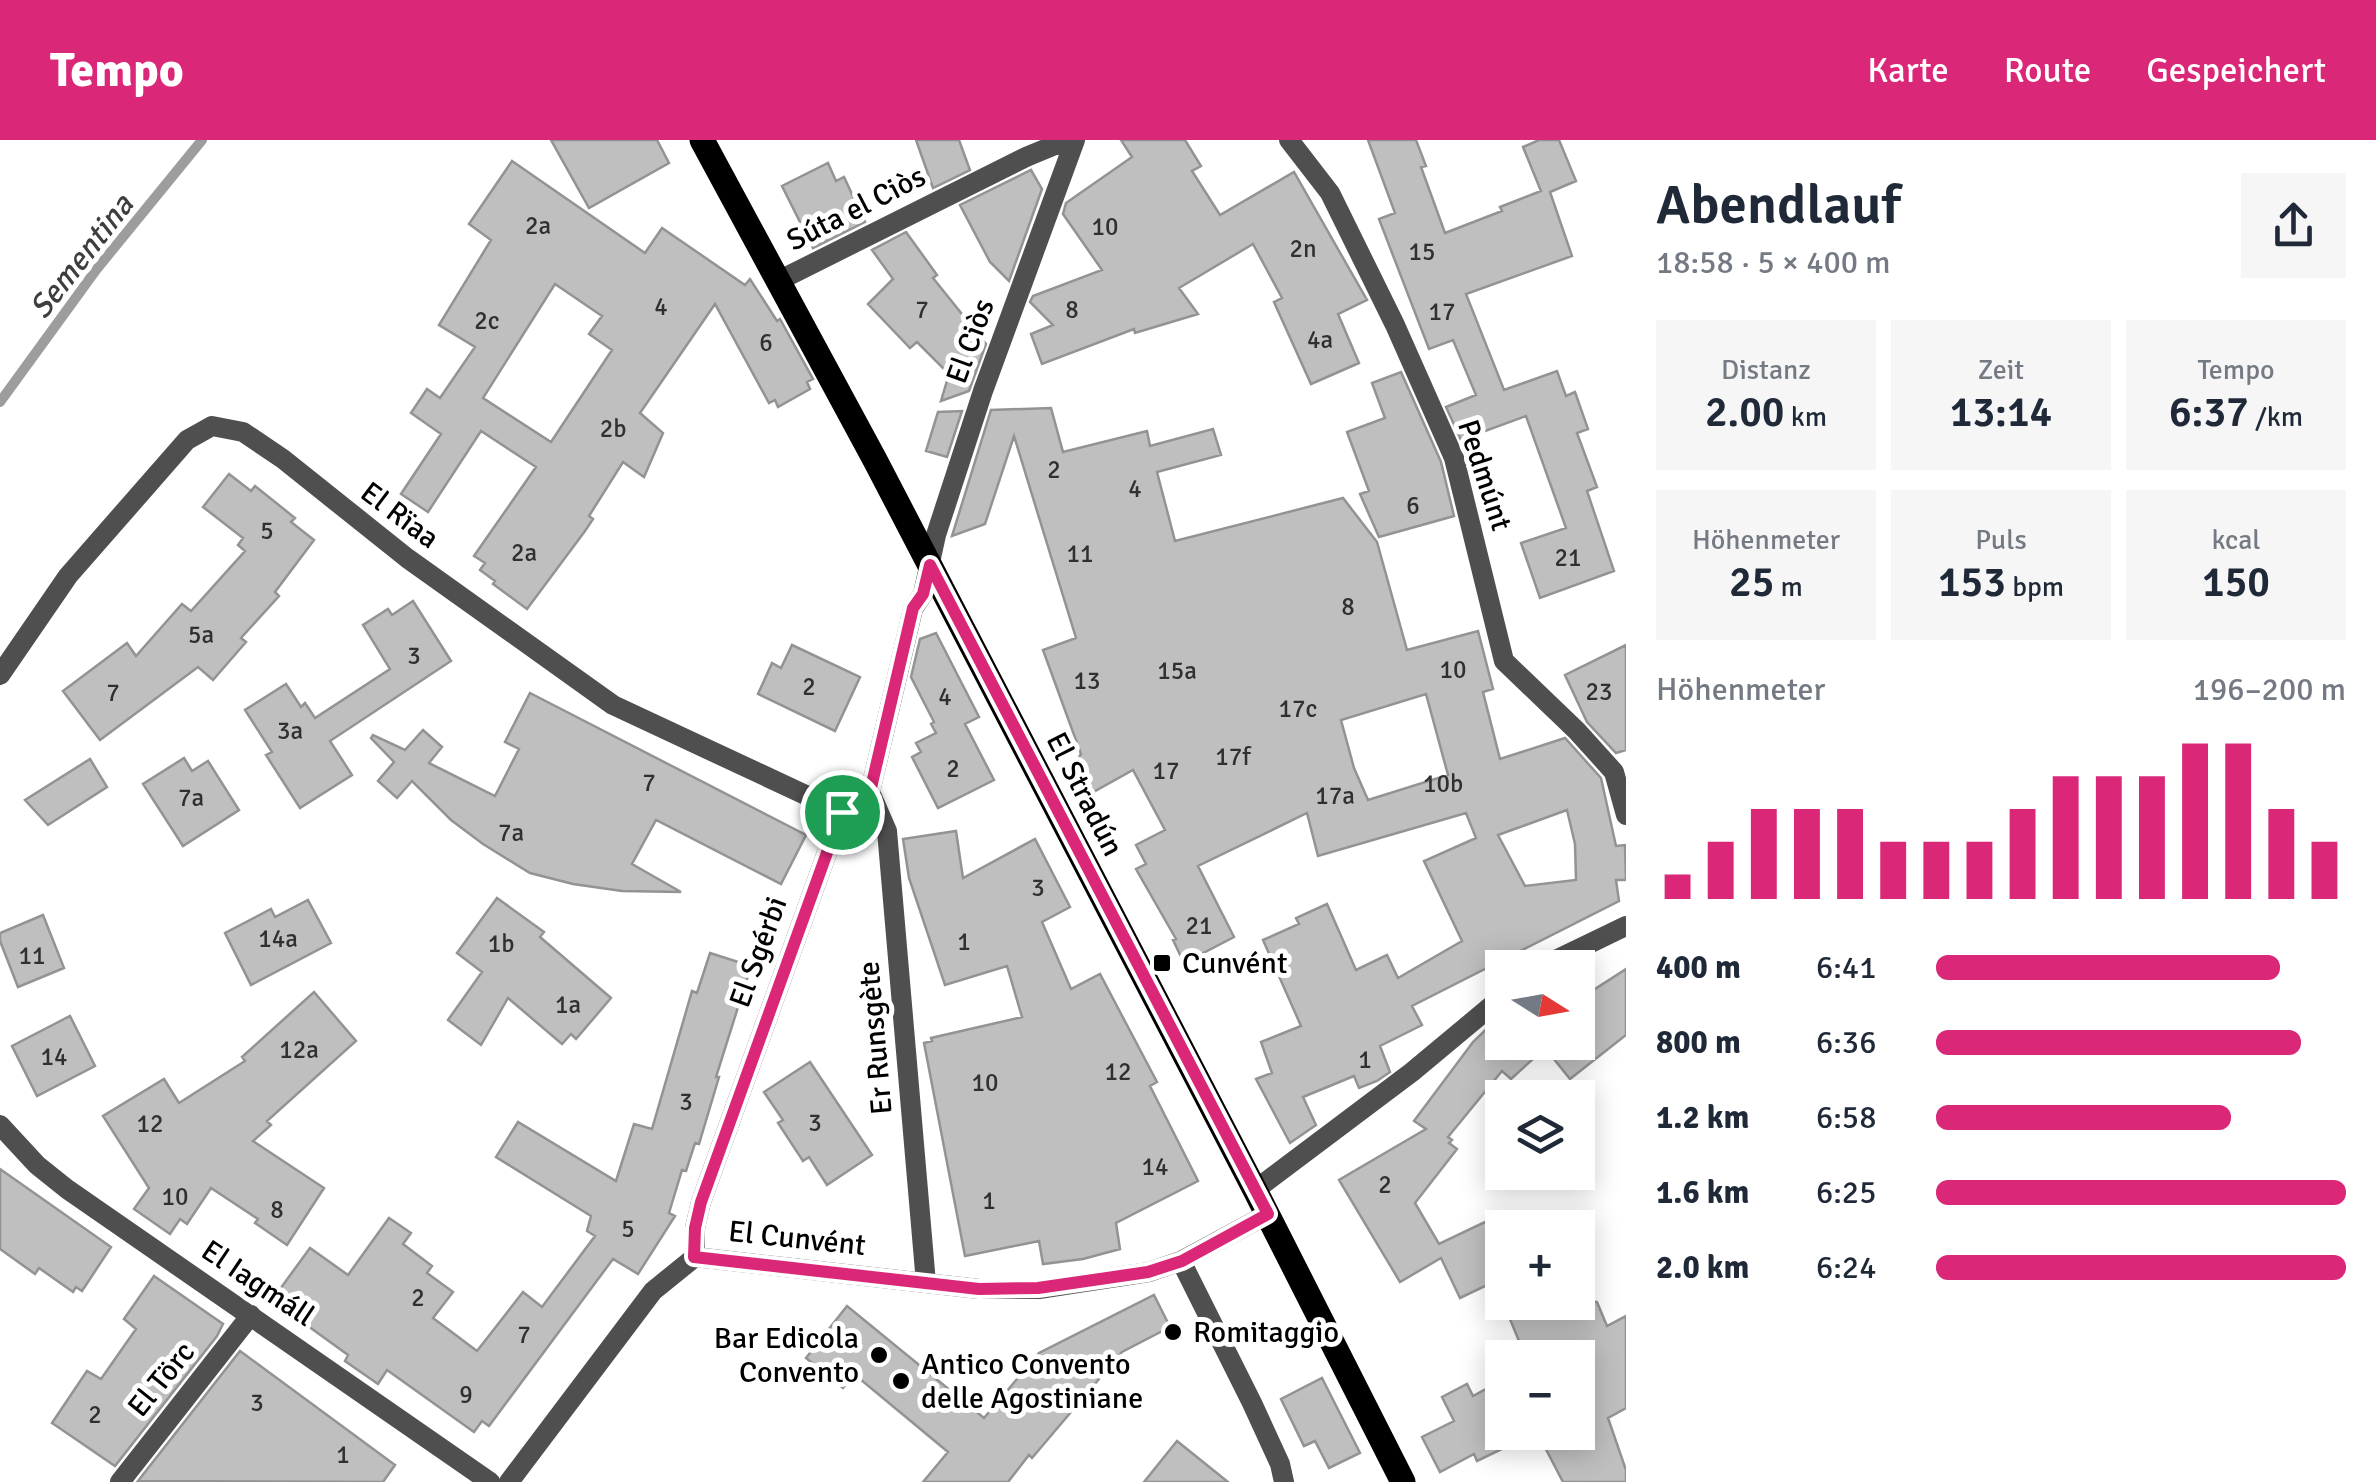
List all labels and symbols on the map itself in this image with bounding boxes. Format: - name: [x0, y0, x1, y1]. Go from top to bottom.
- street label: Súta el Ciòs: [781, 158, 932, 259]
- water label: Sementina: [21, 186, 142, 326]
- house number: 2a: [525, 210, 551, 241]
- house number: 10: [1091, 211, 1119, 242]
- house number: 2n: [1289, 233, 1317, 264]
- house number: 15: [1408, 236, 1436, 267]
- house number: 4: [654, 291, 668, 322]
- house number: 7: [915, 294, 929, 325]
- street label: El Ciòs: [938, 294, 1003, 389]
- house number: 8: [1065, 294, 1079, 325]
- house number: 17: [1428, 296, 1456, 327]
- house number: 2c: [474, 305, 500, 336]
- house number: 4a: [1307, 324, 1333, 355]
- house number: 6: [759, 327, 773, 358]
- house number: 2b: [600, 413, 626, 444]
- street label: Pedmúnt: [1449, 415, 1520, 535]
- house number: 2: [1047, 454, 1061, 485]
- house number: 4: [1128, 473, 1142, 504]
- street label: El Rïaa: [353, 474, 446, 557]
- house number: 6: [1406, 490, 1420, 521]
- house number: 5: [260, 515, 274, 546]
- house number: 2a: [511, 537, 537, 568]
- house number: 11: [1066, 538, 1094, 569]
- house number: 21: [1554, 542, 1582, 573]
- house number: 8: [1341, 591, 1355, 622]
- house number: 5a: [188, 619, 214, 650]
- house number: 3: [407, 640, 421, 671]
- house number: 10: [1439, 654, 1467, 685]
- house number: 15a: [1157, 655, 1197, 686]
- house number: 13: [1073, 665, 1101, 696]
- house number: 2: [802, 671, 816, 702]
- house number: 23: [1585, 676, 1613, 707]
- house number: 7: [106, 677, 120, 708]
- house number: 4: [938, 681, 952, 712]
- house number: 17c: [1279, 693, 1317, 724]
- house number: 3a: [277, 715, 303, 746]
- street label: El Stradún: [1038, 726, 1131, 862]
- house number: 17f: [1215, 741, 1252, 772]
- house number: 2: [946, 753, 960, 784]
- house number: 17: [1152, 755, 1180, 786]
- house number: 7: [642, 767, 656, 798]
- house number: 10b: [1423, 768, 1463, 799]
- pin: [800, 770, 885, 855]
- house number: 17a: [1315, 780, 1355, 811]
- house number: 7a: [178, 782, 204, 813]
- house number: 7a: [498, 817, 524, 848]
- house number: 3: [1031, 872, 1045, 903]
- street label: El Sgérbi: [721, 892, 796, 1012]
- house number: 21: [1185, 910, 1213, 941]
- house number: 14a: [258, 923, 298, 954]
- house number: 1: [957, 926, 971, 957]
- house number: 1b: [488, 928, 514, 959]
- house number: 11: [18, 940, 46, 971]
- place label: Cunvént: [1182, 945, 1287, 982]
- north arrow: [1485, 950, 1595, 1060]
- marker: Cunvént: [1151, 952, 1173, 974]
- street label: Er Runsgète: [850, 960, 901, 1116]
- house number: 1a: [555, 989, 581, 1020]
- house number: 12a: [279, 1034, 319, 1065]
- house number: 14: [40, 1041, 68, 1072]
- house number: 1: [1358, 1044, 1372, 1075]
- house number: 12: [1104, 1056, 1132, 1087]
- house number: 10: [971, 1067, 999, 1098]
- house number: 3: [679, 1086, 693, 1117]
- house number: 3: [808, 1107, 822, 1138]
- house number: 12: [136, 1108, 164, 1139]
- house number: 14: [1141, 1151, 1169, 1182]
- house number: 2: [1378, 1169, 1392, 1200]
- house number: 10: [161, 1181, 189, 1212]
- house number: 1: [982, 1185, 996, 1216]
- house number: 8: [270, 1194, 284, 1225]
- house number: 5: [621, 1213, 635, 1244]
- street label: El Cunvént: [726, 1213, 867, 1264]
- street label: El Iagmáll: [194, 1232, 321, 1335]
- house number: 2: [411, 1282, 425, 1313]
- place label: Romitaggio: [1193, 1314, 1339, 1351]
- house number: 7: [517, 1319, 531, 1350]
- place label: Bar Edicola Convento: [714, 1320, 859, 1391]
- marker: Romitaggio: [1162, 1321, 1184, 1343]
- street label: El Törc: [120, 1334, 203, 1424]
- marker: Bar Edicola Convento: [868, 1344, 890, 1366]
- place label: Antico Convento delle Agostiniane: [921, 1346, 1143, 1417]
- marker: Antico Convento delle Agostiniane: [890, 1370, 912, 1392]
- house number: 9: [459, 1379, 473, 1410]
- house number: 3: [250, 1387, 264, 1418]
- house number: 2: [88, 1399, 102, 1430]
- house number: 1: [336, 1439, 350, 1470]

